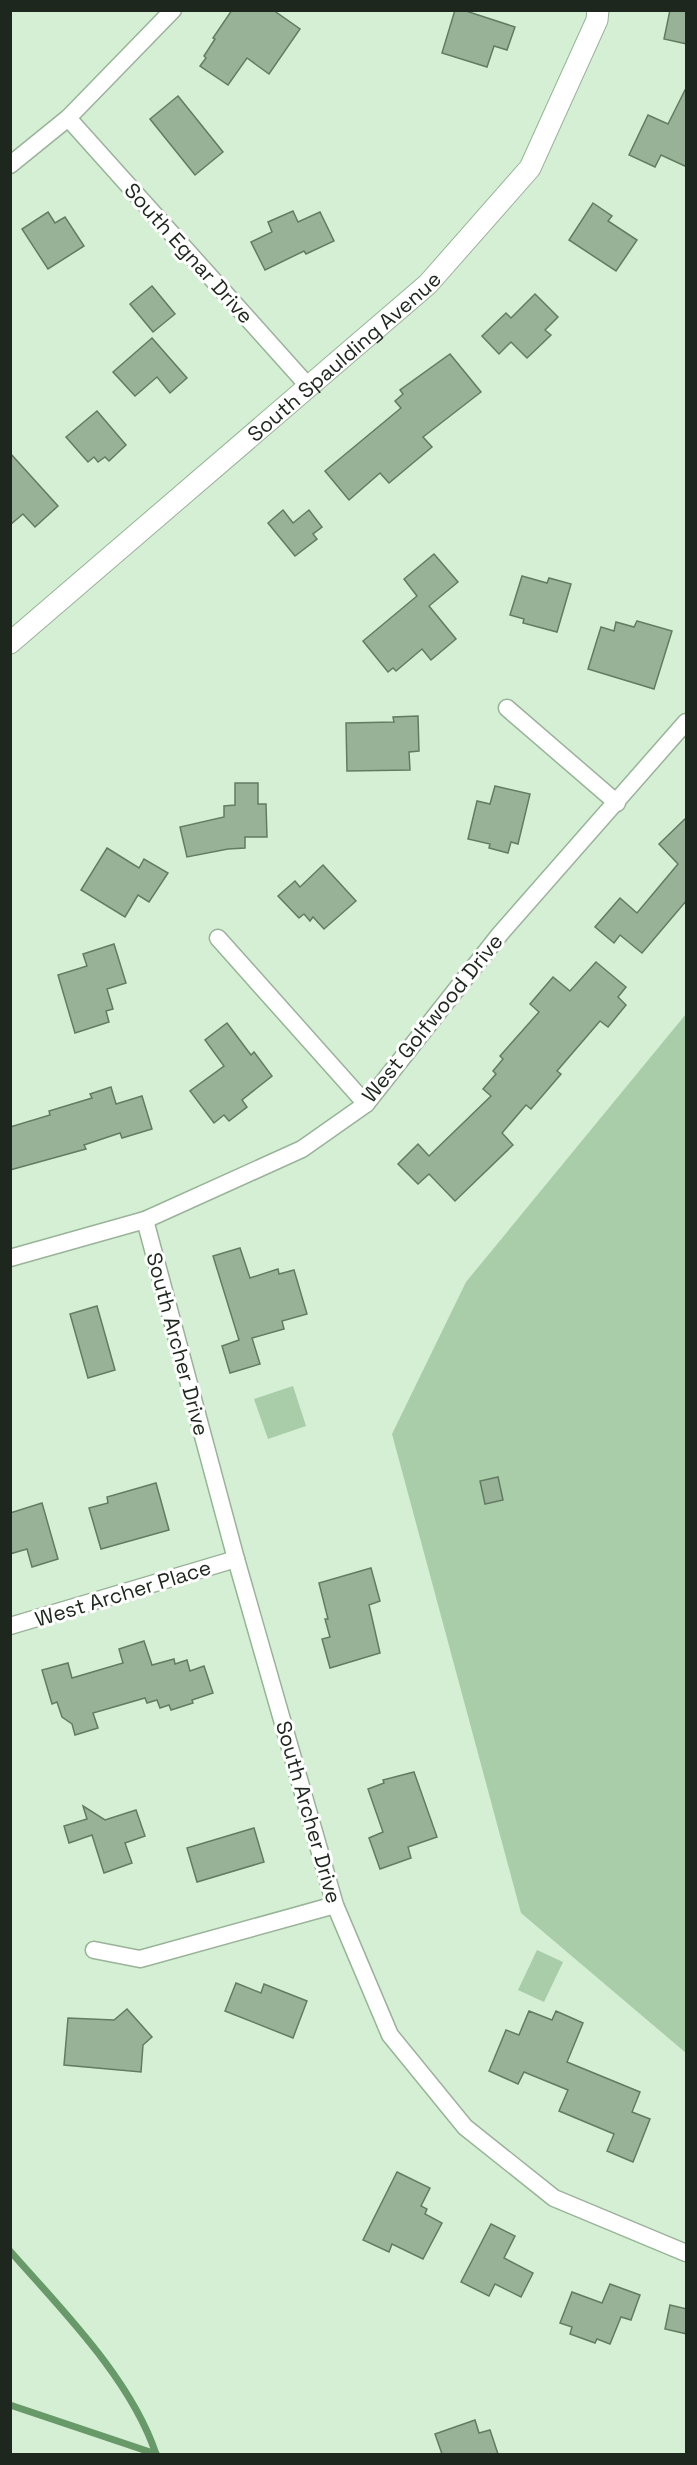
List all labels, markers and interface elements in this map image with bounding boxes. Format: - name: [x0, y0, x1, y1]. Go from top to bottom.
- street label: South Egnar Drive: [119, 177, 259, 329]
- street label: South Spaulding Avenue: [241, 266, 446, 447]
- street label: West Golfwood Drive: [356, 928, 508, 1108]
- street label: South Archer Drive: [141, 1249, 215, 1439]
- street label: West Archer Place: [32, 1553, 214, 1633]
- street label: South Archer Drive: [270, 1718, 348, 1906]

